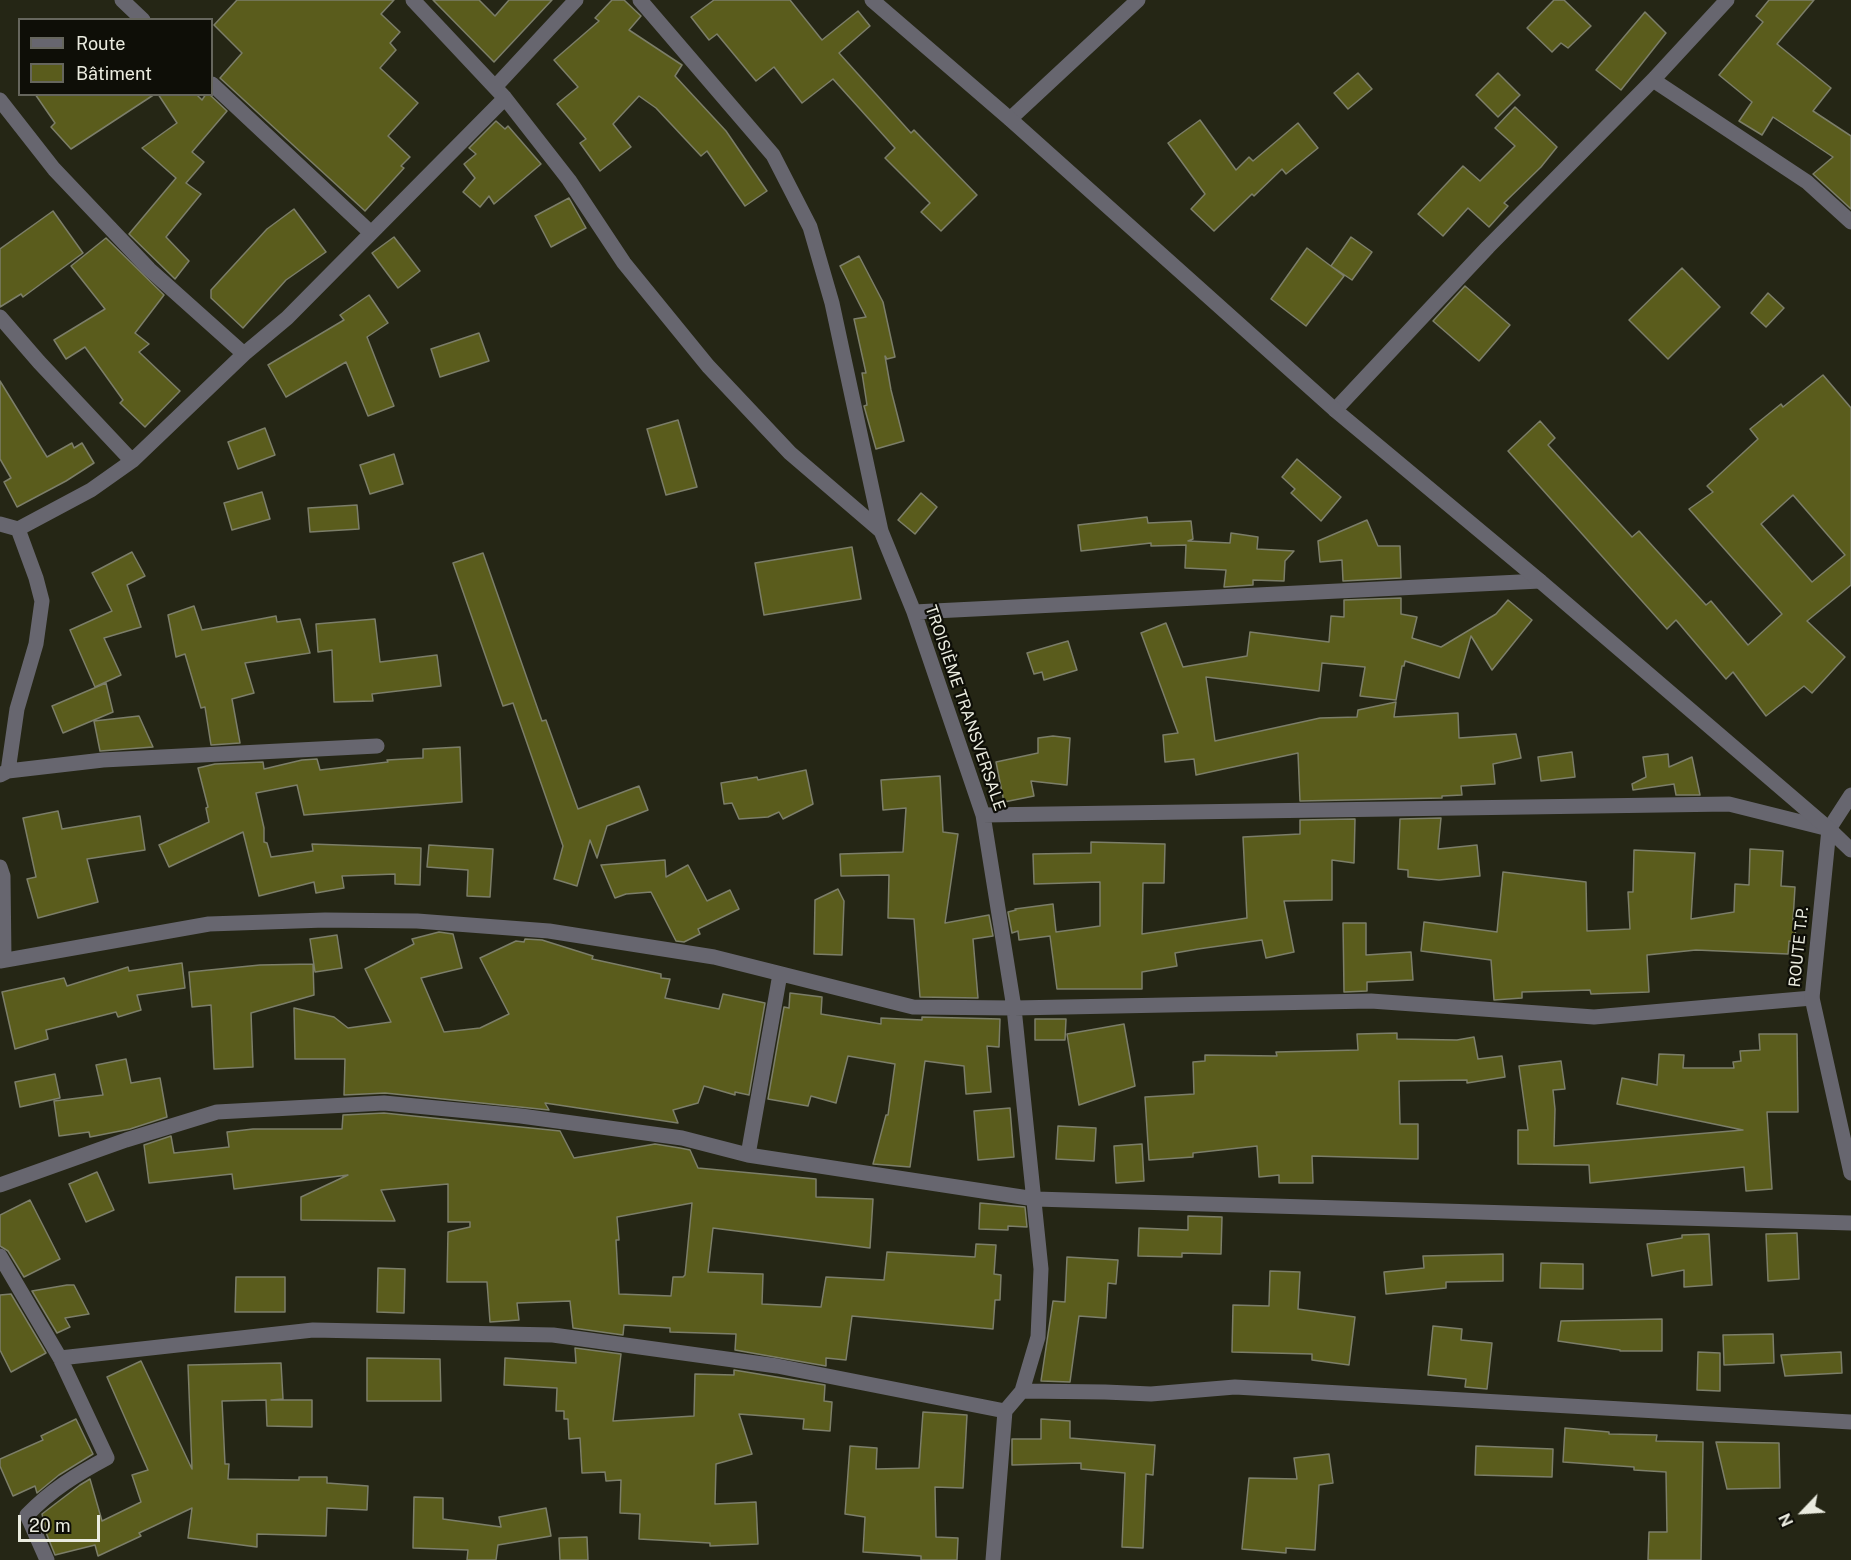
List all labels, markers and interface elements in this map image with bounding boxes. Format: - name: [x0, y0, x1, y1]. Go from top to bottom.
- legend: [18, 18, 213, 96]
- text: Route: [76, 33, 125, 54]
- text: Bâtiment: [76, 63, 152, 84]
- street label: TROISIÈME TRANSVERSALE: [921, 603, 1009, 813]
- street label: ROUTE T.P.: [1785, 906, 1813, 988]
- north arrow: [1773, 1482, 1833, 1542]
- scale bar: [21, 1503, 104, 1541]
- text: N: [1775, 1510, 1797, 1530]
- text: 20 m: [29, 1515, 71, 1536]

